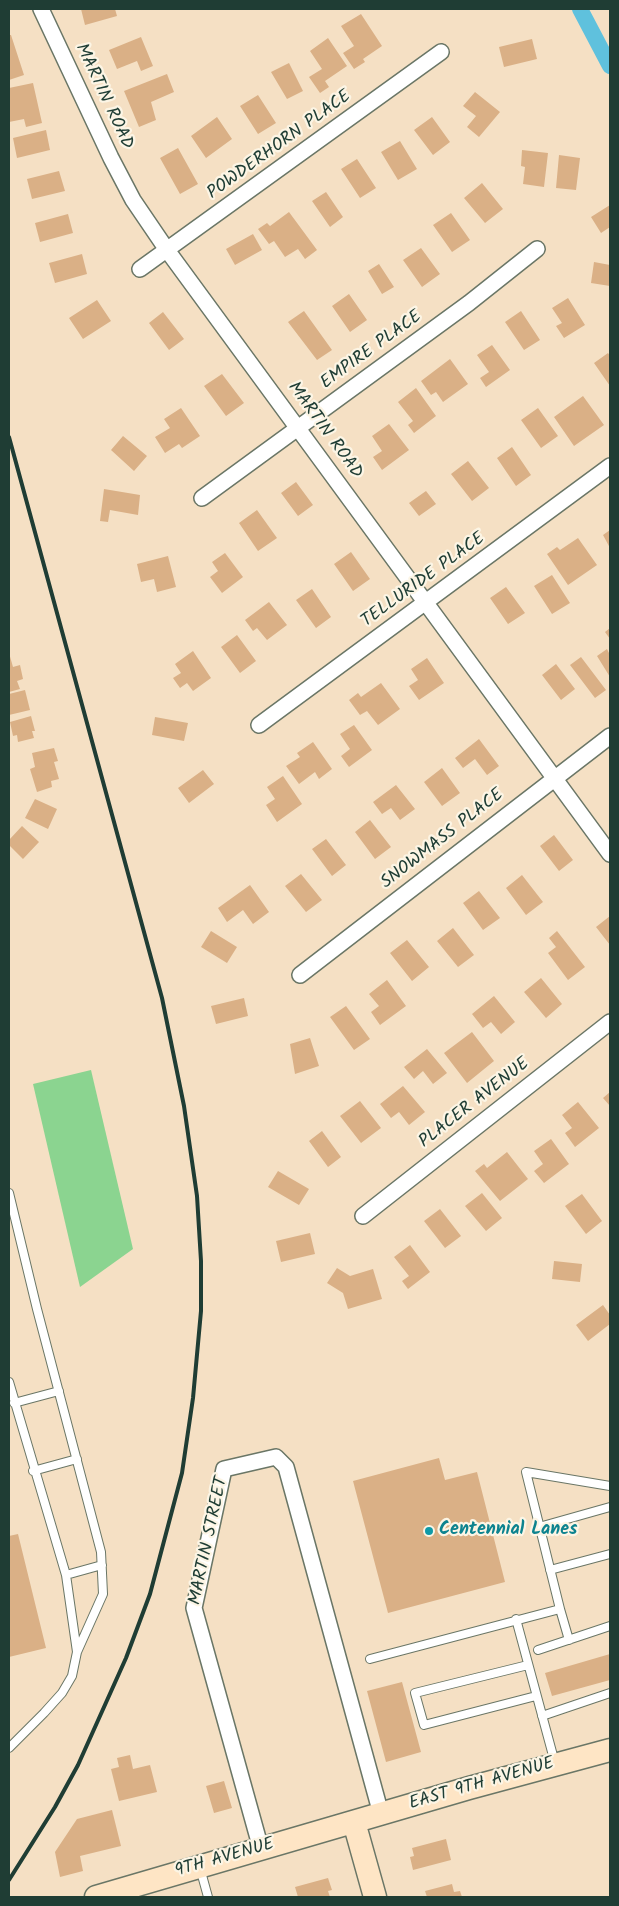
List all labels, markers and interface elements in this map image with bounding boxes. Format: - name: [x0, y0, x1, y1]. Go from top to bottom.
- street label: MARTIN ROAD: [69, 41, 137, 153]
- street label: POWDERHORN PLACE: [204, 87, 356, 205]
- street label: EMPIRE PLACE: [317, 307, 427, 395]
- street label: MARTIN ROAD: [282, 378, 366, 484]
- street label: TELLURIDE PLACE: [358, 529, 490, 633]
- street label: SNOWMASS PLACE: [377, 785, 509, 895]
- street label: PLACER AVENUE: [416, 1054, 534, 1154]
- street label: MARTIN STREET: [186, 1475, 234, 1607]
- place label: Centennial Lanes: [439, 1520, 577, 1542]
- marker: Centennial Lanes: [423, 1525, 435, 1537]
- street label: EAST 9TH AVENUE: [407, 1754, 557, 1816]
- street label: 9TH AVENUE: [173, 1835, 277, 1883]

